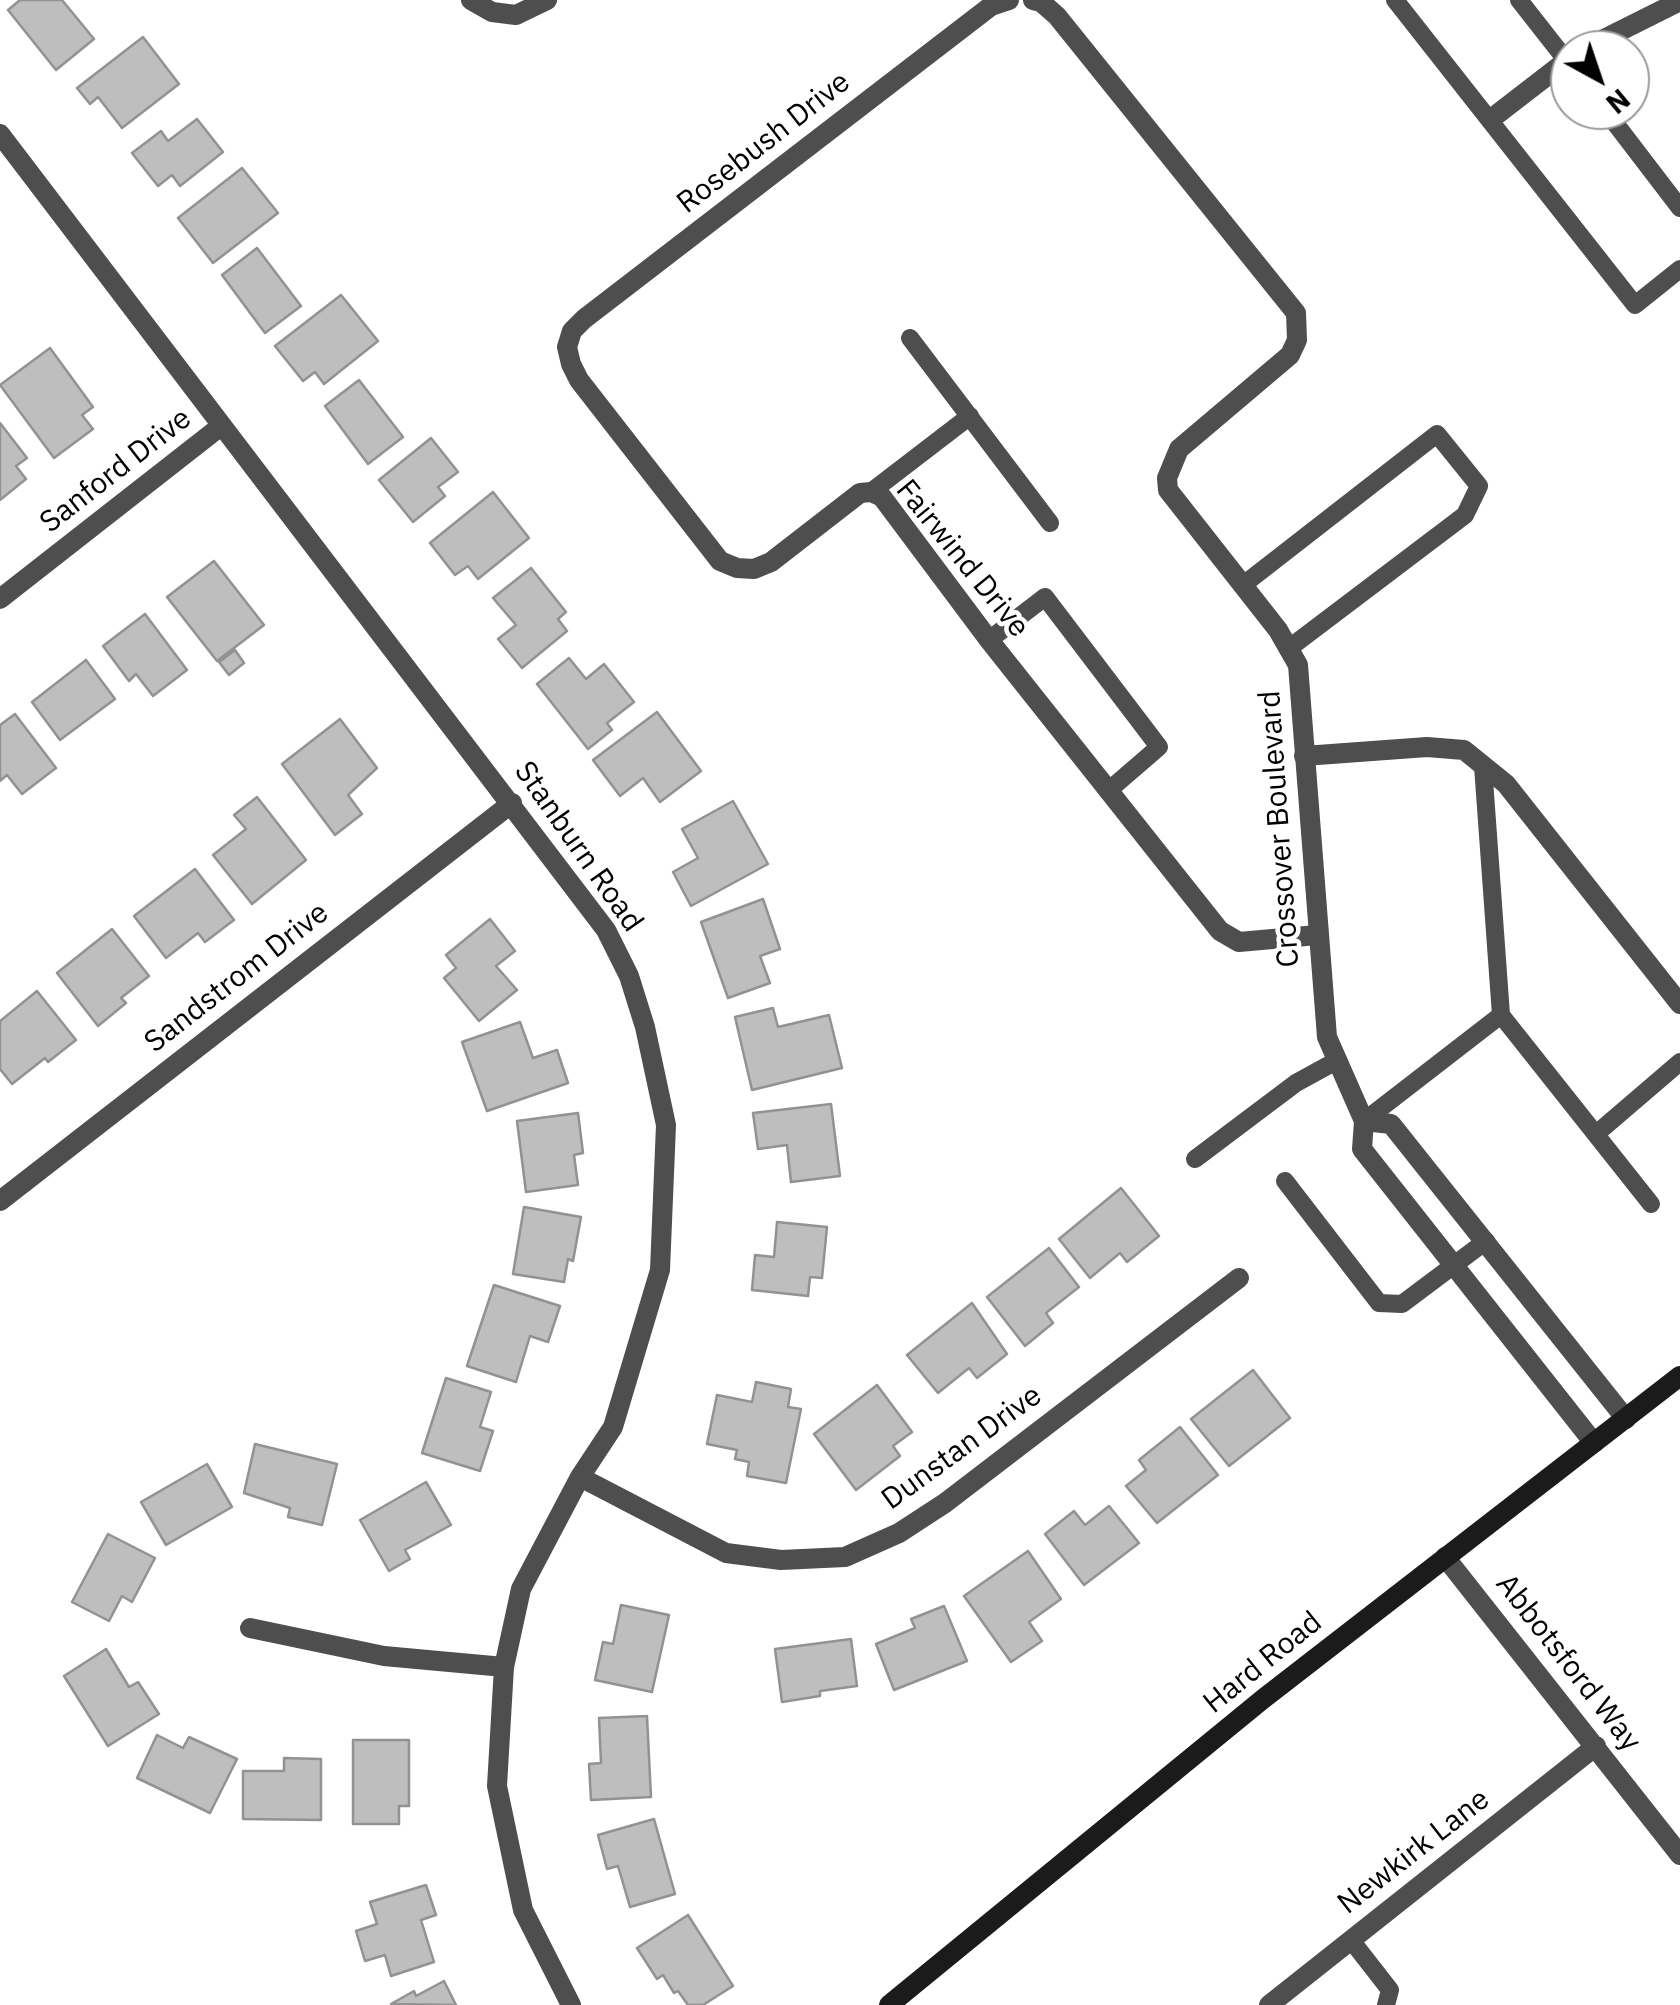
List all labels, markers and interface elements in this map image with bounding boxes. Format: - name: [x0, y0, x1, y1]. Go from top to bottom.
- north arrow: [1550, 30, 1650, 130]
- street label: Rosebush Drive: [670, 64, 858, 222]
- text: N: [1599, 81, 1638, 123]
- street label: Sanford Drive: [33, 401, 199, 541]
- street label: Fairwind Drive: [888, 473, 1036, 645]
- street label: Crossover Boulevard: [1252, 689, 1308, 969]
- street label: Stanburn Road: [506, 755, 650, 939]
- street label: Sandstrom Drive: [138, 895, 336, 1061]
- street label: Dunstan Drive: [875, 1378, 1049, 1518]
- street label: Abbotsford Way: [1488, 1567, 1648, 1759]
- street label: Hard Road: [1197, 1604, 1329, 1722]
- street label: Newkirk Lane: [1331, 1782, 1497, 1922]

